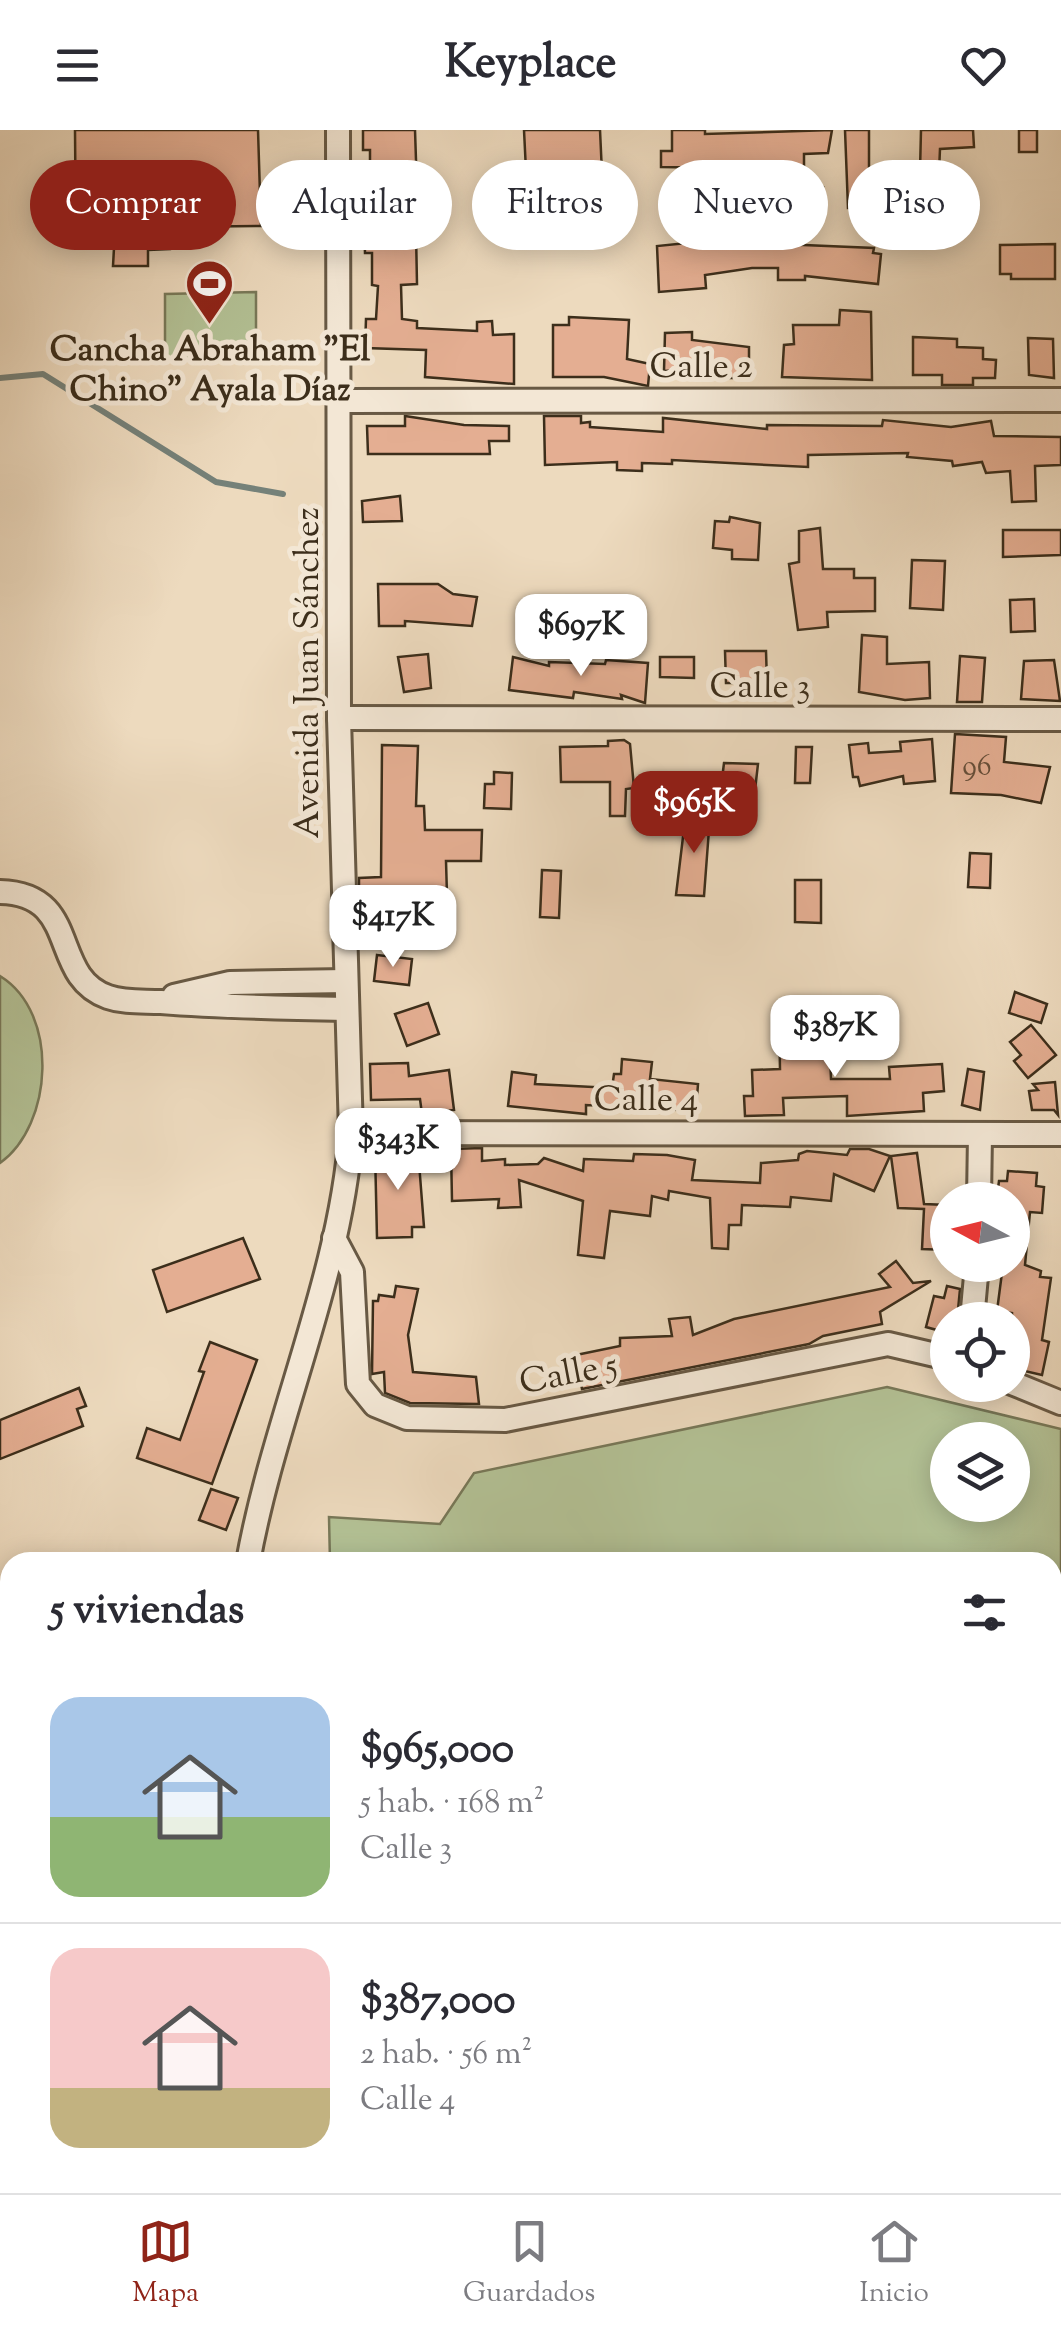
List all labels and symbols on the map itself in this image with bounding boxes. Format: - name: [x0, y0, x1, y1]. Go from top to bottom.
- sports icon: Cancha Abraham "El Chino" Ayala Díaz: [184, 258, 236, 326]
- place label: Cancha Abraham "El Chino" Ayala Díaz: [50, 326, 370, 417]
- street label: Calle 2: [649, 343, 753, 394]
- street label: Avenida Juan Sánchez: [284, 507, 335, 839]
- pin: $697K: [511, 594, 651, 679]
- street label: Calle 3: [710, 663, 810, 714]
- house number: 96: [962, 746, 992, 789]
- pin: $965K: [624, 771, 764, 856]
- pin: $417K: [323, 885, 463, 970]
- pin: $387K: [765, 995, 905, 1080]
- street label: Calle 4: [594, 1076, 698, 1127]
- pin: $343K: [328, 1108, 468, 1193]
- north arrow: [930, 1182, 1030, 1282]
- street label: Calle 5: [515, 1341, 622, 1410]

